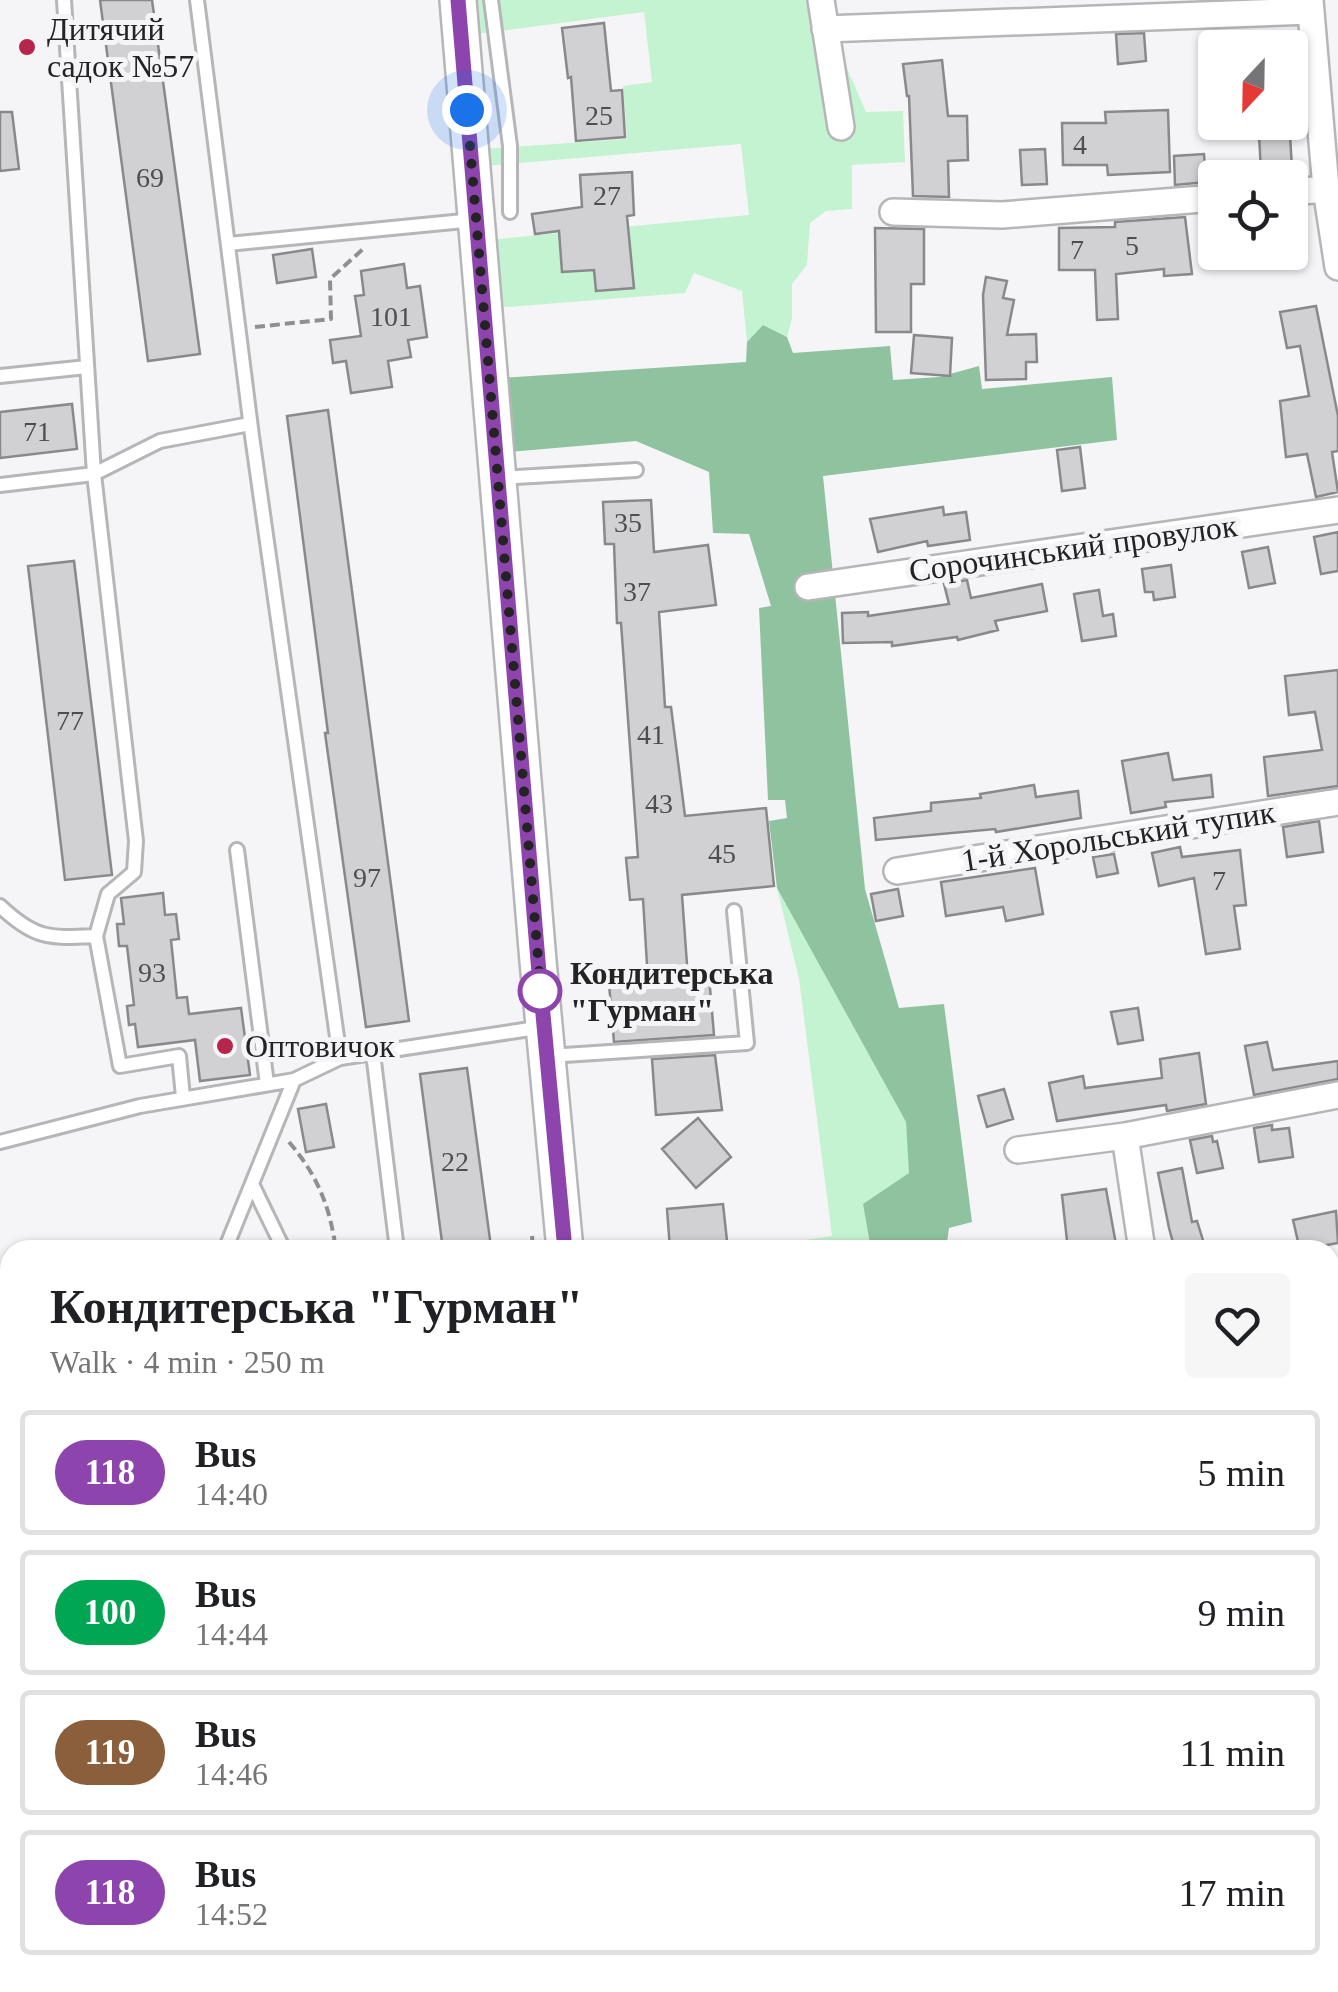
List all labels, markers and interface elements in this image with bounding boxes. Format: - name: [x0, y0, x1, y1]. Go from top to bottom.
- place label: Дитячий садок №57: [47, 11, 194, 84]
- north arrow: [1198, 30, 1308, 140]
- map controls: [1198, 30, 1308, 270]
- marker: Дитячий садок №57: [16, 36, 38, 58]
- your location: [442, 85, 492, 135]
- house number: 25: [585, 100, 613, 131]
- house number: 4: [1073, 129, 1087, 160]
- button: locate: [1198, 160, 1308, 270]
- house number: 69: [136, 162, 164, 193]
- house number: 27: [593, 180, 621, 211]
- house number: 5: [1125, 230, 1139, 261]
- house number: 7: [1070, 234, 1084, 265]
- house number: 101: [370, 301, 412, 332]
- house number: 71: [23, 416, 51, 447]
- house number: 35: [614, 507, 642, 538]
- street label: Сорочинський провулок: [907, 507, 1240, 589]
- house number: 37: [623, 576, 651, 607]
- house number: 77: [56, 705, 84, 736]
- house number: 41: [637, 719, 665, 750]
- house number: 43: [645, 788, 673, 819]
- street label: 1-й Хорольський тупик: [959, 793, 1278, 879]
- house number: 45: [708, 838, 736, 869]
- house number: 97: [353, 862, 381, 893]
- house number: 7: [1212, 865, 1226, 896]
- place label: Кондитерська "Гурман": [570, 955, 773, 1028]
- house number: 93: [138, 957, 166, 988]
- marker: Кондитерська "Гурман": [519, 970, 561, 1012]
- place label: Оптовичок: [245, 1028, 395, 1064]
- marker: Оптовичок: [214, 1035, 236, 1057]
- house number: 22: [441, 1146, 469, 1177]
- button: heart: [1185, 1273, 1290, 1378]
- text: Кондитерська "Гурман": [50, 1280, 583, 1333]
- text: Walk · 4 min · 250 m: [50, 1344, 325, 1380]
- text: Bus: [195, 1433, 256, 1475]
- text: 5 min: [1197, 1452, 1285, 1494]
- text: 118: [85, 1453, 135, 1492]
- text: 14:40: [195, 1476, 268, 1512]
- text: Bus: [195, 1573, 256, 1615]
- text: 9 min: [1197, 1592, 1285, 1634]
- text: 100: [84, 1593, 136, 1632]
- text: 14:44: [195, 1616, 268, 1652]
- text: Bus: [195, 1713, 256, 1755]
- text: 11 min: [1180, 1732, 1285, 1774]
- text: 119: [85, 1733, 135, 1772]
- text: 14:46: [195, 1756, 268, 1792]
- text: Bus: [195, 1853, 256, 1895]
- text: 17 min: [1178, 1872, 1285, 1914]
- text: 118: [85, 1873, 135, 1912]
- text: 14:52: [195, 1896, 268, 1932]

